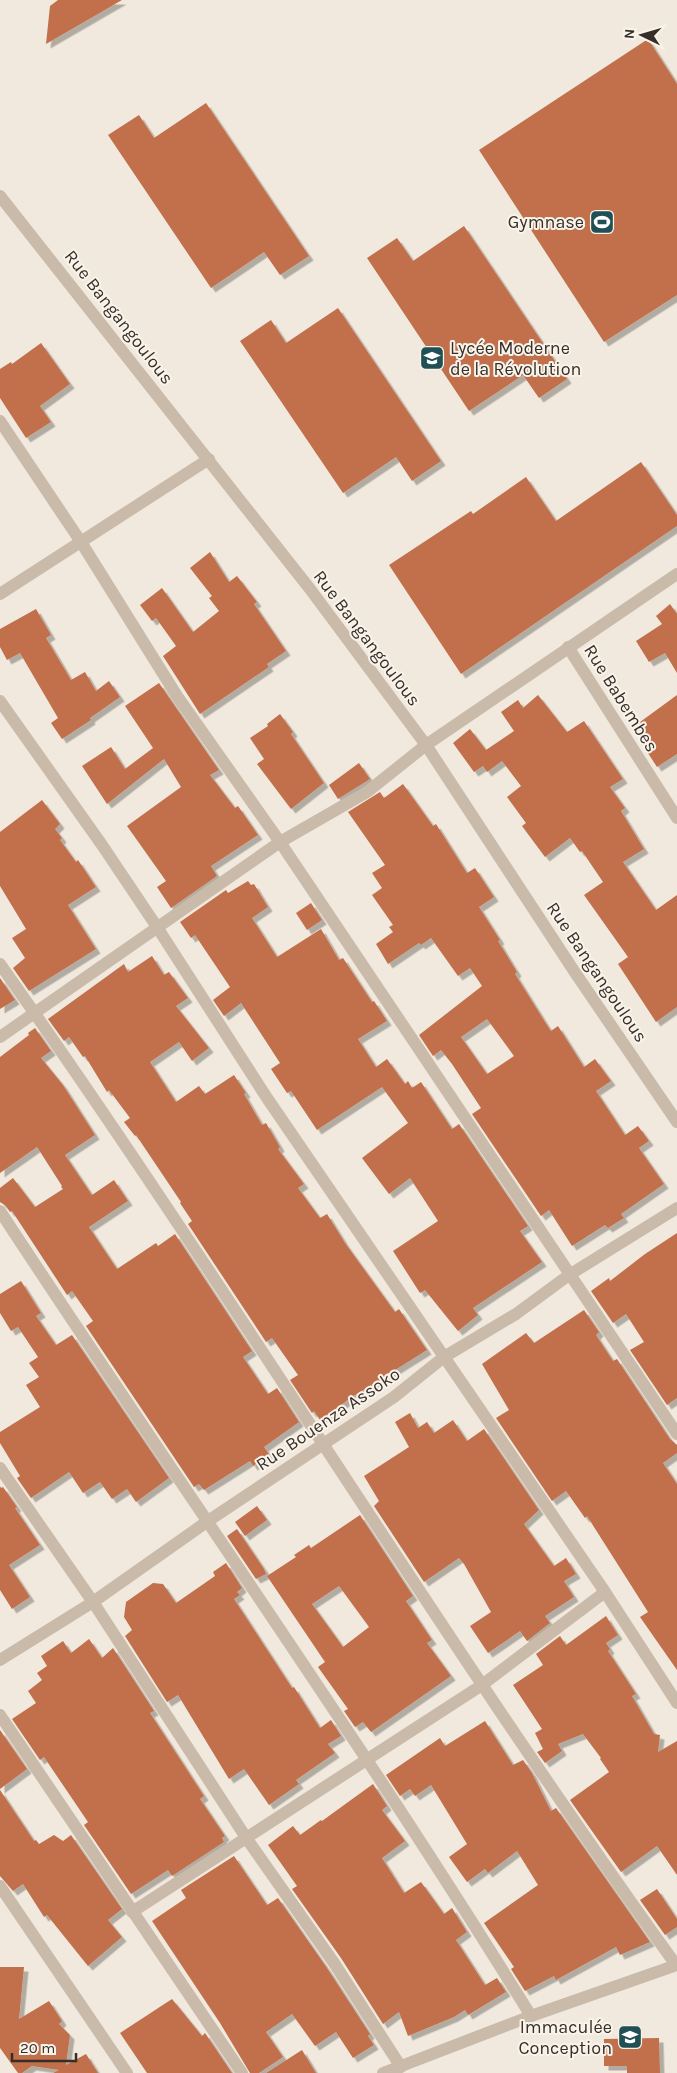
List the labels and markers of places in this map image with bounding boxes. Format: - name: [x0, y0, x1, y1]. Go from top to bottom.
- sports icon: Gymnase: [589, 209, 615, 235]
- place label: Gymnase: [508, 211, 584, 233]
- place label: Lycée Moderne de la Révolution: [450, 337, 581, 380]
- school or university icon: Lycée Moderne de la Révolution: [419, 345, 445, 371]
- place label: Immaculée Conception: [518, 2016, 612, 2059]
- school or university icon: Immaculée Conception: [617, 2024, 643, 2050]

